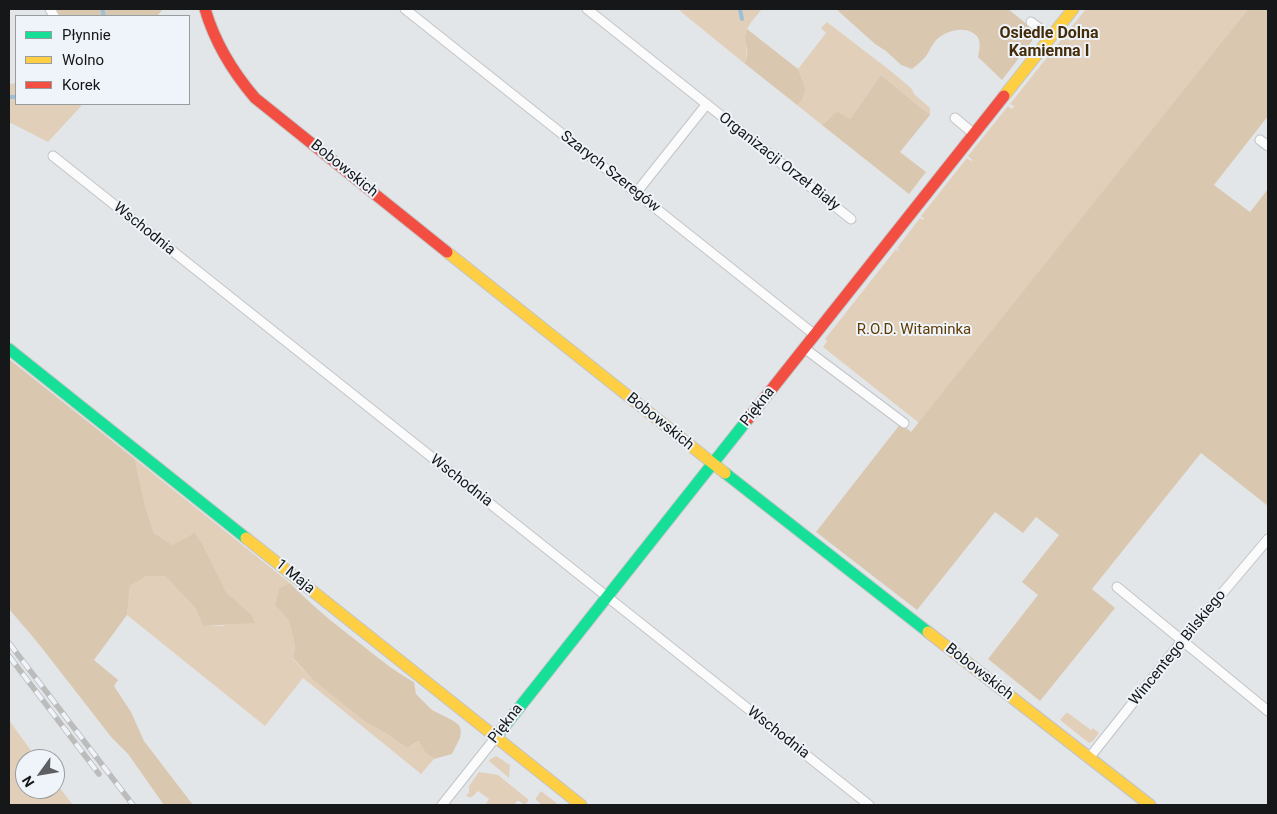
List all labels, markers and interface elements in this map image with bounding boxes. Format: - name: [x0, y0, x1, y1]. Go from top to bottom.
- legend: [15, 15, 190, 105]
- district label: Osiedle Dolna Kamienna I: [999, 24, 1099, 62]
- text: Płynnie: [62, 26, 111, 44]
- text: Wolno: [62, 51, 104, 69]
- text: Korek: [62, 76, 100, 94]
- street label: Organizacji Orzeł Biały: [715, 109, 843, 215]
- street label: Szarych Szeregów: [556, 127, 664, 217]
- street label: Bobowskich: [307, 136, 381, 202]
- street label: Wschodnia: [109, 199, 179, 259]
- park label: R.O.D. Witaminka: [857, 321, 971, 339]
- street label: Piękna: [737, 384, 779, 430]
- street label: Bobowskich: [623, 389, 697, 455]
- street label: Wschodnia: [426, 451, 496, 511]
- street label: 1 Maja: [272, 556, 318, 598]
- street label: Wincentego Bilskiego: [1126, 587, 1230, 709]
- street label: Bobowskich: [941, 640, 1017, 704]
- street label: Piękna: [485, 701, 527, 747]
- street label: Wschodnia: [743, 703, 813, 763]
- north arrow: [15, 749, 65, 799]
- text: N: [19, 773, 38, 790]

